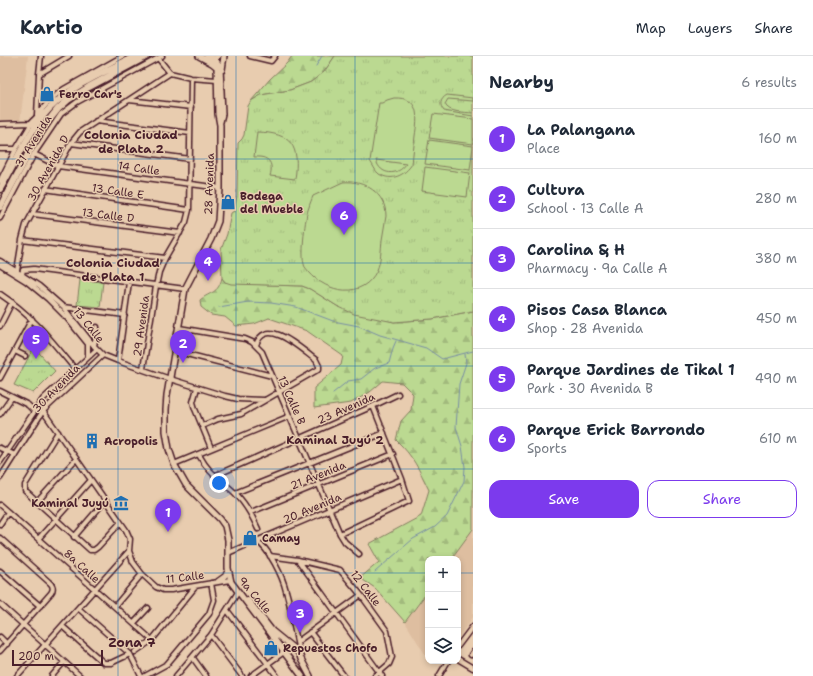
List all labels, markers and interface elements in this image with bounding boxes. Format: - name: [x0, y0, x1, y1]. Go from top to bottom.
- text: Kartio: [20, 15, 83, 40]
- text: Map: [636, 19, 666, 37]
- text: Layers: [688, 19, 732, 37]
- text: Share: [754, 19, 793, 37]
- text: Nearby: [489, 71, 554, 93]
- text: 6 results: [741, 74, 797, 91]
- shop icon: Ferro Car's: [38, 85, 56, 103]
- place label: Ferro Car's: [59, 87, 122, 102]
- street label: 31 Avenida: [12, 112, 55, 170]
- text: La Palangana: [527, 120, 635, 140]
- district label: Colonia Ciudad de Plata 2: [84, 127, 178, 157]
- text: 1: [499, 130, 505, 147]
- text: 160 m: [759, 130, 797, 147]
- street label: 30 Avenida D: [24, 133, 73, 204]
- text: Place: [527, 140, 560, 157]
- street label: 28 Avenida: [201, 153, 218, 215]
- street label: 14 Calle: [117, 158, 161, 179]
- street label: 13 Calle E: [91, 180, 145, 203]
- text: Cultura: [527, 180, 584, 200]
- place label: Bodega del Mueble: [240, 189, 304, 217]
- text: 2: [497, 190, 507, 207]
- text: 280 m: [755, 190, 797, 207]
- shop icon: Bodega del Mueble: [219, 193, 237, 211]
- text: School · 13 Calle A: [527, 200, 644, 217]
- pin: 6: [331, 202, 357, 235]
- street label: 13 Calle D: [81, 205, 135, 226]
- text: Carolina & H: [527, 240, 625, 260]
- pin: 4: [195, 248, 221, 281]
- text: 3: [497, 250, 507, 267]
- text: 380 m: [755, 250, 797, 267]
- district label: Colonia Ciudad de Plata 1: [66, 255, 160, 285]
- text: Pharmacy · 9a Calle A: [527, 260, 667, 277]
- street label: 29 Avenida: [130, 294, 153, 358]
- text: Pisos Casa Blanca: [527, 300, 667, 320]
- street label: 13 Calle: [70, 304, 108, 346]
- text: 4: [497, 310, 507, 327]
- text: 450 m: [756, 310, 797, 327]
- text: Shop · 28 Avenida: [527, 320, 643, 337]
- pin: 5: [23, 326, 49, 359]
- pin: 2: [170, 330, 196, 363]
- text: Parque Jardines de Tikal 1: [527, 360, 735, 380]
- street label: 30 Avenida: [29, 361, 83, 416]
- text: 5: [498, 370, 506, 387]
- text: 490 m: [755, 370, 797, 387]
- street label: 13 Calle B: [274, 373, 309, 427]
- text: Park · 30 Avenida B: [527, 380, 653, 397]
- street label: 23 Avenida: [315, 389, 378, 428]
- text: Parque Erick Barrondo: [527, 420, 705, 440]
- text: 6: [497, 430, 507, 447]
- text: 610 m: [759, 430, 797, 447]
- building icon: Acropolis: [83, 432, 101, 450]
- district label: Kaminal Juyú 2: [286, 432, 384, 448]
- place label: Acropolis: [104, 434, 158, 449]
- text: Sports: [527, 440, 567, 457]
- street label: 21 Avenida: [288, 457, 348, 493]
- your location: [209, 473, 229, 493]
- button: Save: [489, 480, 639, 518]
- button: Share: [647, 480, 797, 518]
- street label: 20 Avenida: [281, 489, 344, 527]
- museum icon: Kaminal Juyú: [112, 494, 130, 512]
- place label: Kaminal Juyú: [31, 496, 109, 511]
- pin: 1: [155, 499, 181, 532]
- shop icon: Camay: [241, 529, 259, 547]
- place label: Camay: [262, 531, 301, 546]
- street label: 8a Calle: [60, 546, 103, 587]
- map controls: [425, 556, 461, 664]
- button: +: [425, 556, 461, 592]
- street label: 12 Calle: [347, 567, 384, 609]
- street label: 11 Calle: [165, 568, 205, 587]
- street label: 9a Calle: [235, 574, 275, 617]
- button: −: [425, 592, 461, 628]
- pin: 3: [287, 600, 313, 633]
- button: layers: [425, 628, 461, 664]
- district label: Zona 7: [108, 634, 156, 651]
- shop icon: Repuestos Chofo: [262, 639, 280, 657]
- place label: Repuestos Chofo: [283, 641, 378, 656]
- scale bar: [12, 648, 103, 667]
- text: 200 m: [18, 649, 54, 664]

